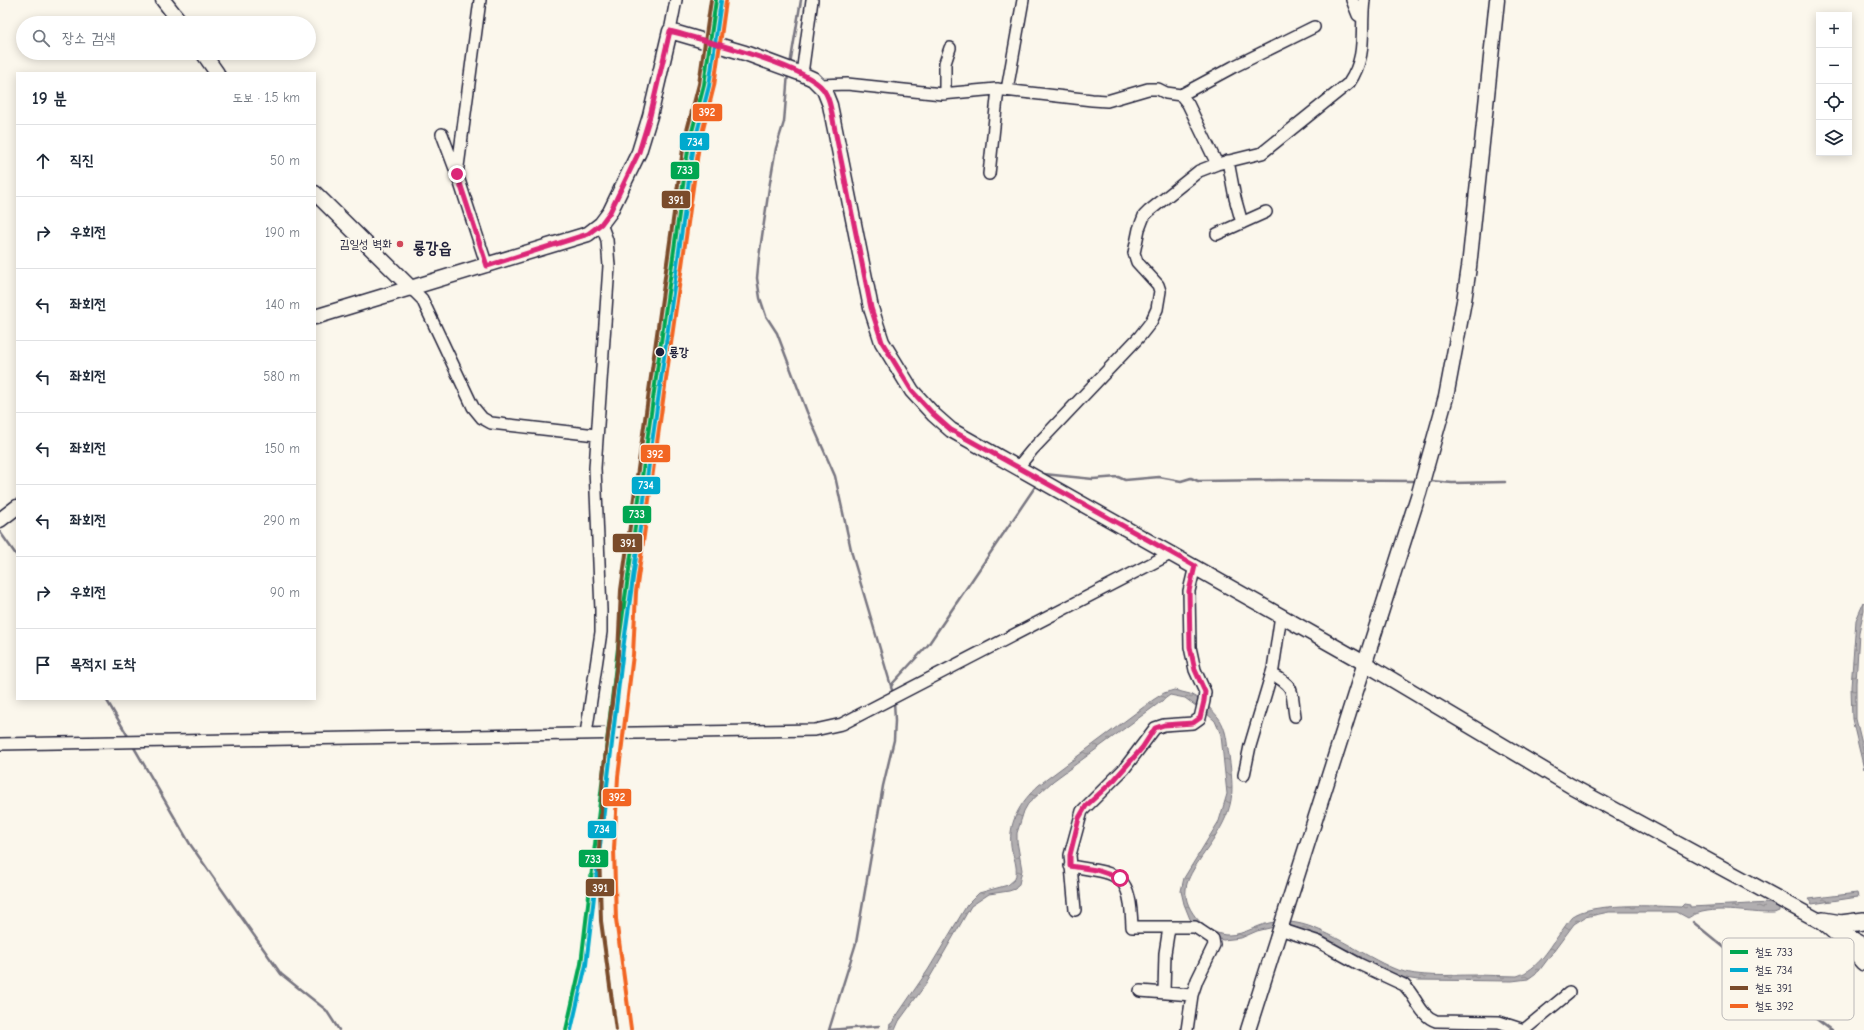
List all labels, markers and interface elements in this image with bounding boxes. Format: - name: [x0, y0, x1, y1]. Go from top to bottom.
- map controls: [1816, 12, 1852, 156]
- button: +: [1816, 12, 1852, 48]
- search box: [16, 16, 316, 60]
- icon: search: [30, 27, 52, 49]
- text: 장소 검색: [62, 29, 115, 47]
- button: −: [1816, 48, 1852, 84]
- button: locate: [1816, 84, 1852, 120]
- text: 19 분: [32, 89, 67, 108]
- text: 도보 · 1.5 km: [233, 90, 300, 105]
- line badge: 392: [692, 103, 723, 122]
- text: 392: [699, 106, 716, 119]
- button: layers: [1816, 120, 1852, 156]
- line badge: 734: [679, 132, 710, 151]
- text: 734: [687, 136, 703, 149]
- icon: ahead: [32, 150, 54, 172]
- text: 직진: [70, 151, 94, 169]
- text: 50 m: [270, 153, 300, 168]
- line badge: 733: [670, 161, 700, 180]
- text: 733: [677, 164, 693, 177]
- route end: [448, 165, 466, 183]
- line badge: 391: [661, 190, 691, 209]
- text: 391: [668, 194, 684, 207]
- icon: right: [32, 222, 54, 244]
- text: 우회전: [70, 223, 106, 241]
- text: 190 m: [265, 225, 300, 240]
- place label: 김일성 벽화: [340, 237, 392, 251]
- marker: 김일성 벽화: [395, 239, 405, 249]
- district label: 룡강읍: [413, 239, 451, 257]
- icon: left: [32, 294, 54, 316]
- text: 좌회전: [70, 295, 106, 313]
- text: 140 m: [266, 297, 300, 312]
- place label: 룡강: [669, 345, 689, 359]
- marker: 룡강: [654, 346, 666, 358]
- icon: left: [32, 366, 54, 388]
- text: 좌회전: [70, 367, 106, 385]
- text: 580 m: [263, 369, 300, 384]
- icon: left: [32, 438, 54, 460]
- text: 좌회전: [70, 439, 106, 457]
- text: 150 m: [265, 441, 300, 456]
- line badge: 392: [640, 444, 671, 463]
- text: 392: [647, 448, 664, 461]
- line badge: 734: [631, 476, 661, 495]
- text: 734: [638, 479, 654, 492]
- line badge: 733: [622, 505, 652, 524]
- text: 733: [629, 508, 645, 521]
- icon: left: [32, 510, 54, 532]
- text: 좌회전: [70, 511, 106, 529]
- text: 290 m: [263, 513, 300, 528]
- line badge: 391: [612, 533, 643, 553]
- text: 391: [620, 537, 636, 550]
- icon: right: [32, 582, 54, 604]
- text: 우회전: [70, 583, 106, 601]
- text: 90 m: [270, 585, 300, 600]
- icon: arrive: [32, 654, 54, 676]
- text: 목적지 도착: [70, 655, 136, 673]
- line badge: 392: [602, 788, 632, 807]
- text: 392: [609, 791, 626, 804]
- line badge: 734: [587, 820, 617, 839]
- text: 734: [594, 823, 610, 836]
- line badge: 733: [578, 849, 609, 868]
- text: 733: [585, 853, 601, 866]
- route start: [1111, 869, 1129, 887]
- line badge: 391: [585, 878, 615, 897]
- text: 391: [592, 882, 608, 895]
- legend: [1722, 938, 1854, 1020]
- text: 철도 733: [1755, 946, 1793, 959]
- text: 철도 734: [1755, 964, 1792, 977]
- text: 철도 391: [1755, 982, 1792, 995]
- text: 철도 392: [1755, 1000, 1794, 1013]

